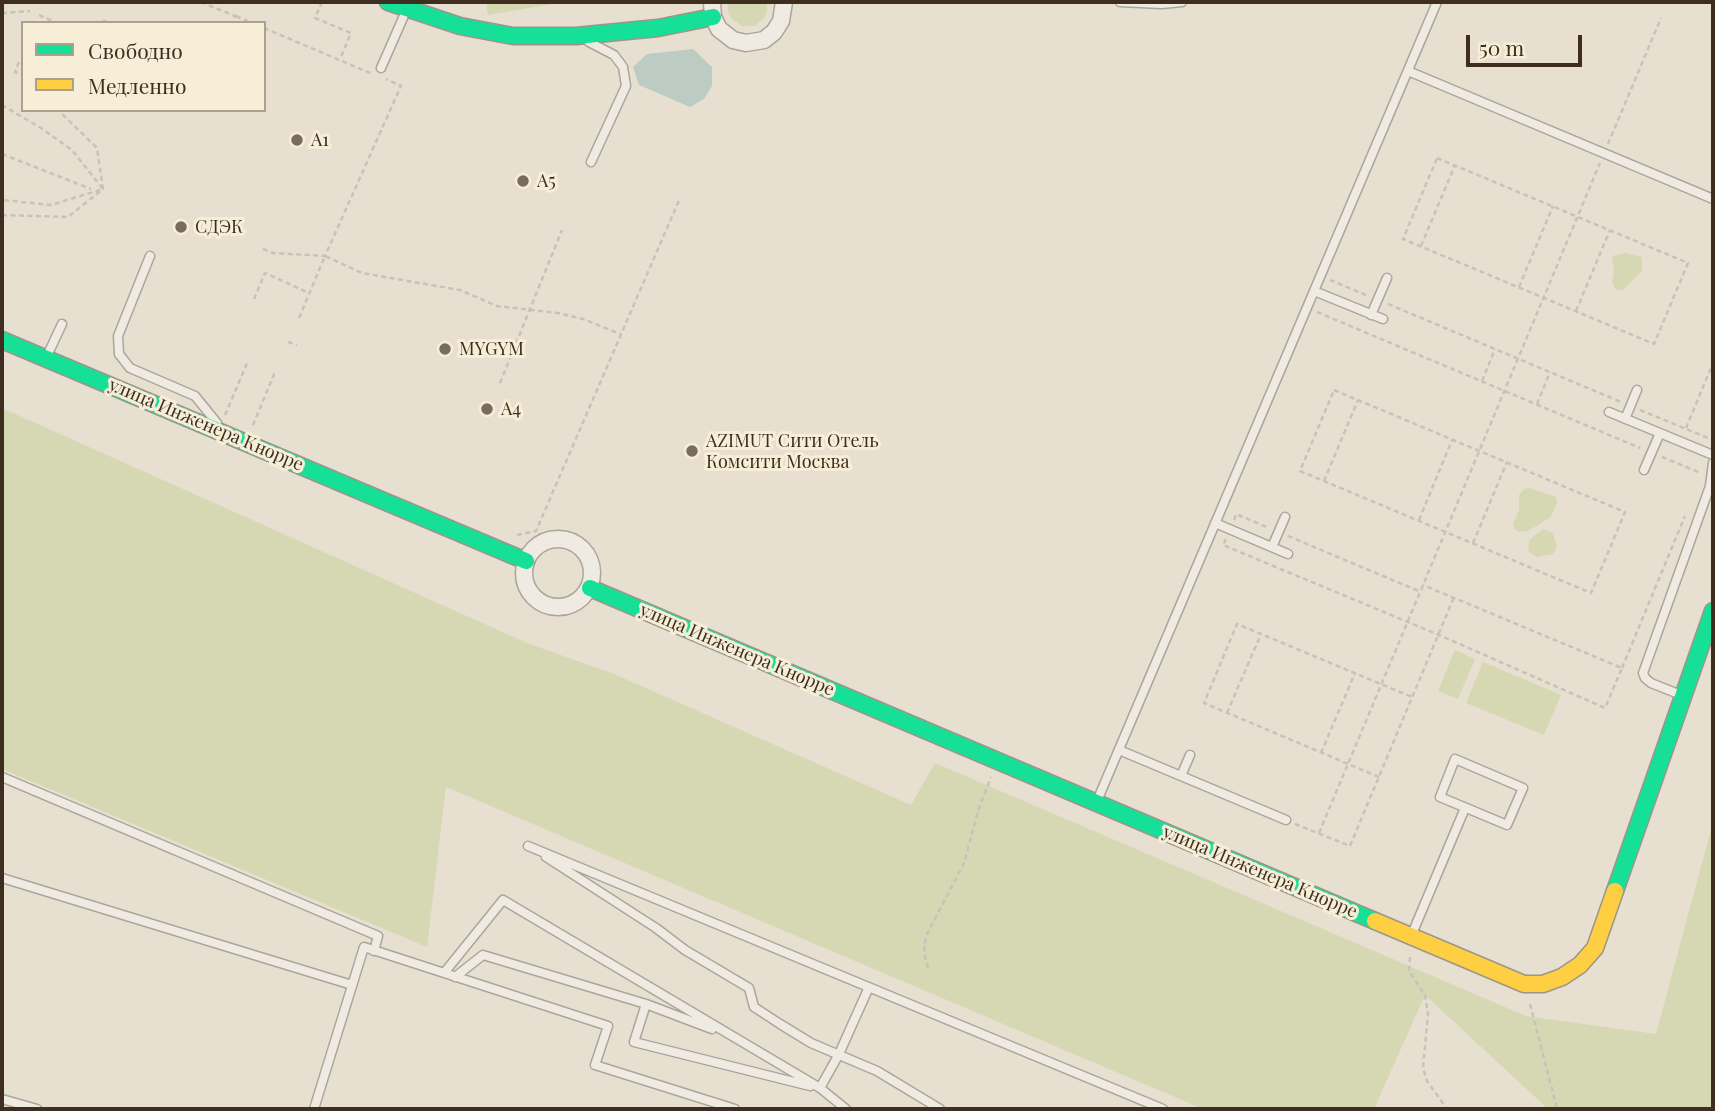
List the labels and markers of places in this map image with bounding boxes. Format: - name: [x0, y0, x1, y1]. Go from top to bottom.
- place label: А1: [311, 129, 329, 151]
- marker: А1: [289, 132, 305, 148]
- place label: А5: [537, 170, 556, 192]
- marker: А5: [515, 173, 531, 189]
- place label: СДЭК: [195, 216, 243, 238]
- marker: СДЭК: [173, 219, 189, 235]
- place label: MYGYM: [459, 338, 524, 360]
- marker: MYGYM: [437, 341, 453, 357]
- place label: А4: [501, 398, 521, 420]
- marker: А4: [479, 401, 495, 417]
- place label: AZIMUT Сити Отель Комсити Москва: [706, 430, 879, 472]
- marker: AZIMUT Сити Отель Комсити Москва: [684, 443, 700, 459]

